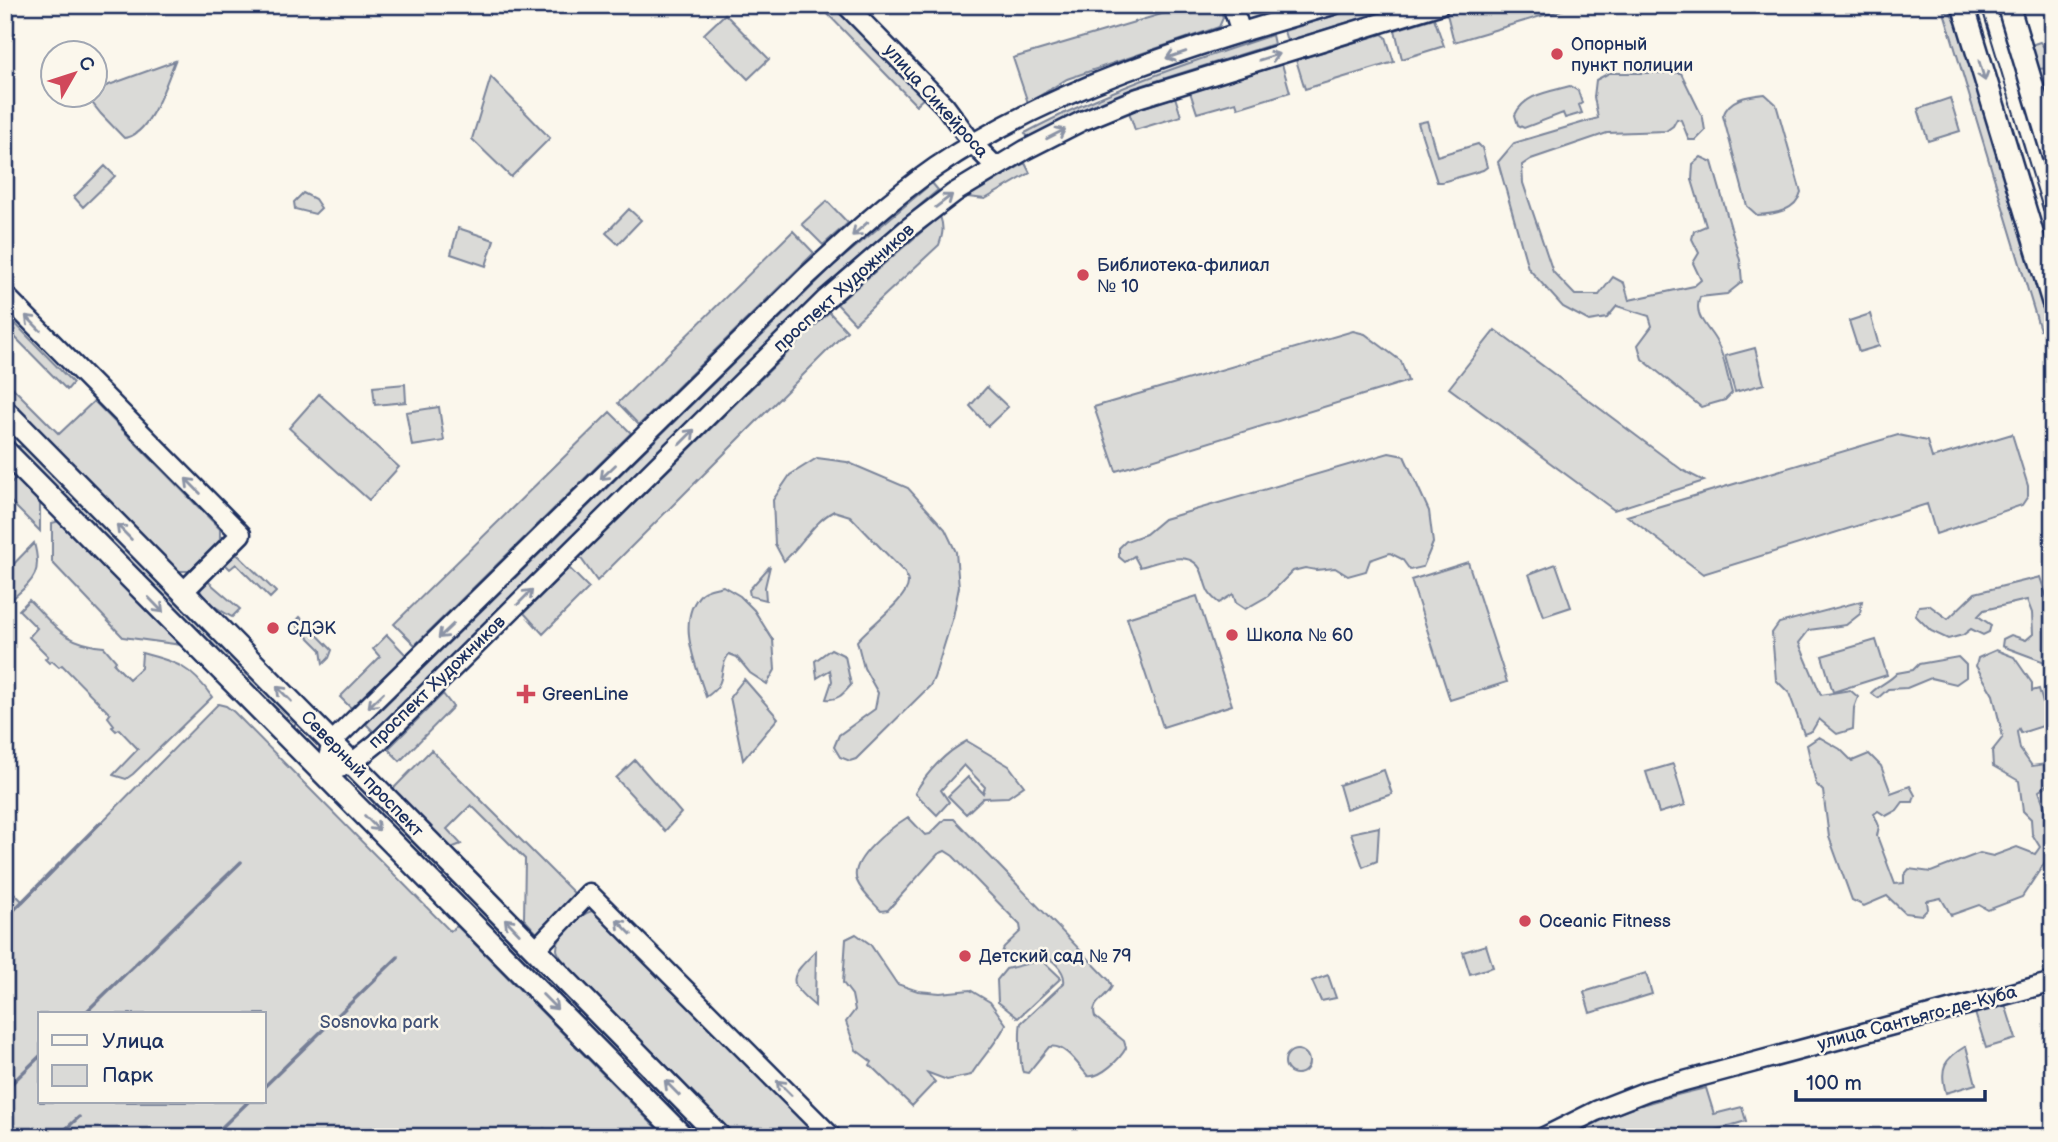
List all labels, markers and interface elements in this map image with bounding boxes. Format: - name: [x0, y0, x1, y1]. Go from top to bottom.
- place label: Опорный пункт полиции: [1571, 34, 1693, 76]
- north arrow: [38, 38, 108, 108]
- street label: улица Сикейроса: [879, 40, 993, 162]
- marker: Опорный пункт полиции: [1549, 46, 1565, 62]
- one-way arrow: [1166, 50, 1188, 62]
- one-way arrow: [1258, 50, 1280, 63]
- text: С: [73, 52, 99, 77]
- one-way arrow: [1977, 59, 1990, 81]
- one-way arrow: [1045, 127, 1065, 141]
- one-way arrow: [935, 193, 953, 208]
- street label: проспект Художников: [769, 219, 919, 357]
- one-way arrow: [851, 221, 869, 237]
- place label: Библиотека-филиал № 10: [1097, 255, 1270, 297]
- marker: Библиотека-филиал № 10: [1075, 267, 1091, 283]
- one-way arrow: [25, 315, 42, 332]
- one-way arrow: [678, 428, 695, 445]
- one-way arrow: [600, 464, 617, 481]
- one-way arrow: [184, 477, 201, 494]
- one-way arrow: [116, 523, 133, 540]
- one-way arrow: [516, 588, 533, 605]
- one-way arrow: [148, 596, 165, 613]
- street label: проспект Художников: [364, 611, 510, 753]
- place label: СДЭК: [287, 618, 336, 639]
- marker: СДЭК: [265, 620, 281, 636]
- one-way arrow: [437, 623, 454, 640]
- place label: Школа № 60: [1246, 625, 1353, 646]
- marker: Школа № 60: [1224, 627, 1240, 643]
- marker: GreenLine: [516, 684, 536, 704]
- place label: GreenLine: [542, 684, 629, 705]
- one-way arrow: [276, 686, 293, 703]
- one-way arrow: [367, 691, 384, 708]
- street label: Северный проспект: [296, 707, 428, 842]
- one-way arrow: [364, 814, 381, 831]
- place label: Oceanic Fitness: [1539, 911, 1671, 932]
- marker: Oceanic Fitness: [1517, 913, 1533, 929]
- one-way arrow: [503, 918, 520, 935]
- one-way arrow: [615, 919, 632, 936]
- place label: Детский сад № 79: [979, 946, 1132, 967]
- marker: Детский сад № 79: [957, 948, 973, 964]
- street label: улица Сантьяго-де-Куба: [1815, 981, 2019, 1055]
- one-way arrow: [541, 993, 558, 1010]
- legend: [38, 1012, 266, 1104]
- park label: Sosnovka park: [320, 1012, 438, 1033]
- text: Улица: [102, 1029, 165, 1054]
- scale bar: [1796, 1058, 1984, 1102]
- text: Парк: [102, 1063, 153, 1088]
- text: 100 m: [1806, 1071, 1862, 1096]
- one-way arrow: [663, 1080, 680, 1097]
- one-way arrow: [776, 1080, 793, 1097]

